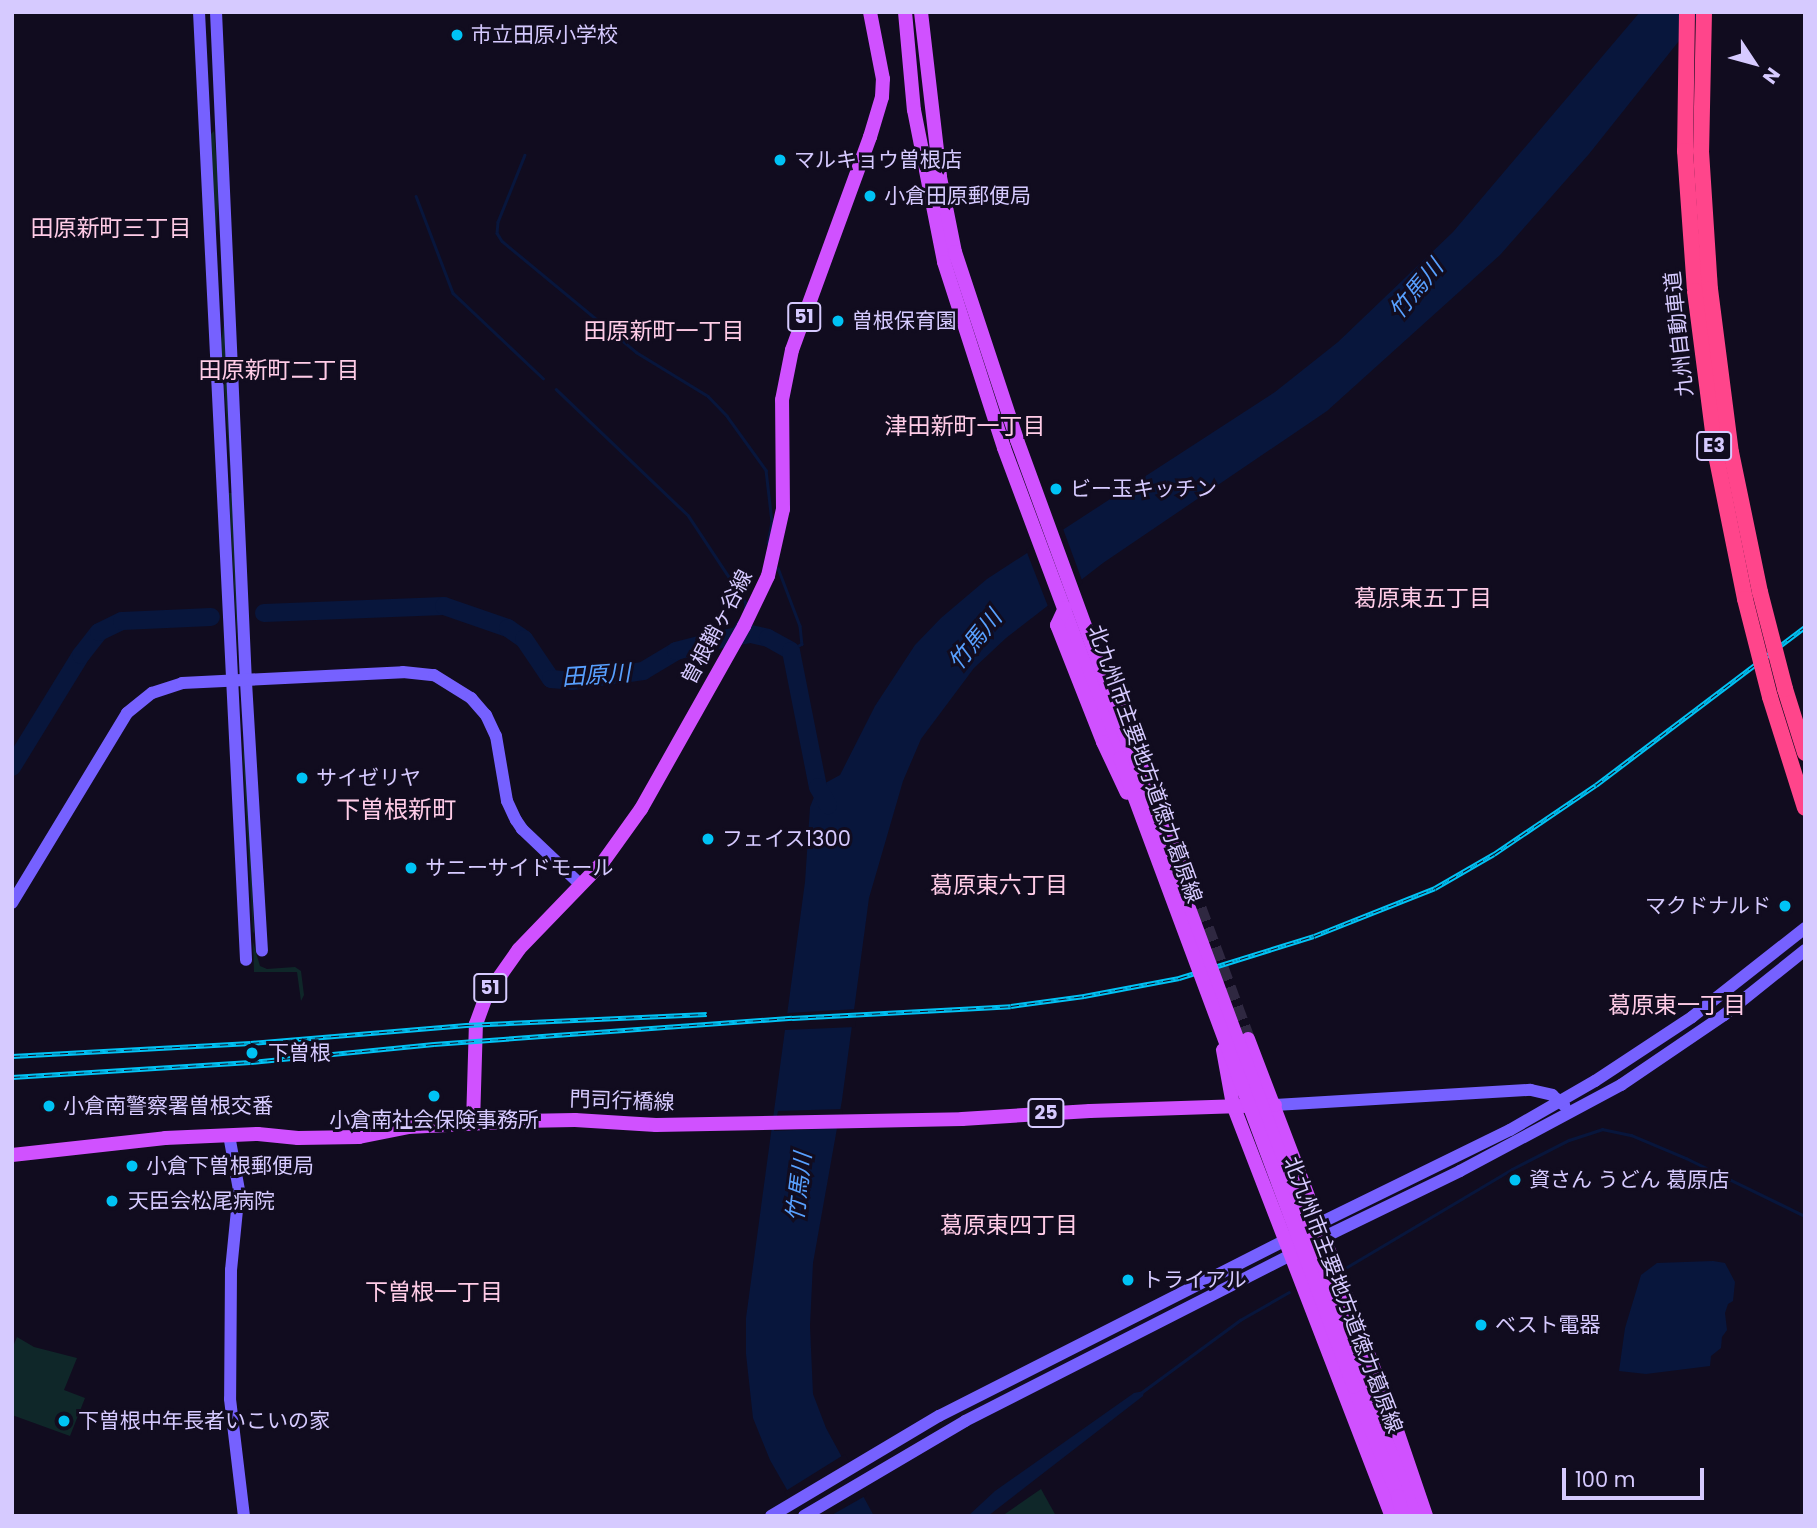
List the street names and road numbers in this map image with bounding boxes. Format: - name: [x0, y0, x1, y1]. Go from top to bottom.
- street label: 九州自動車道: [1660, 270, 1698, 398]
- road number: 51: [786, 302, 822, 332]
- road number: E3: [1695, 430, 1733, 462]
- street label: 曽根鞘ヶ谷線: [676, 565, 758, 689]
- street label: 北九州市主要地方道徳力葛原線: [1083, 622, 1207, 906]
- road number: 51: [472, 972, 508, 1004]
- street label: 門司行橋線: [569, 1087, 675, 1115]
- road number: 25: [1027, 1098, 1065, 1128]
- street label: 北九州市主要地方道徳力葛原線: [1279, 1153, 1407, 1437]

